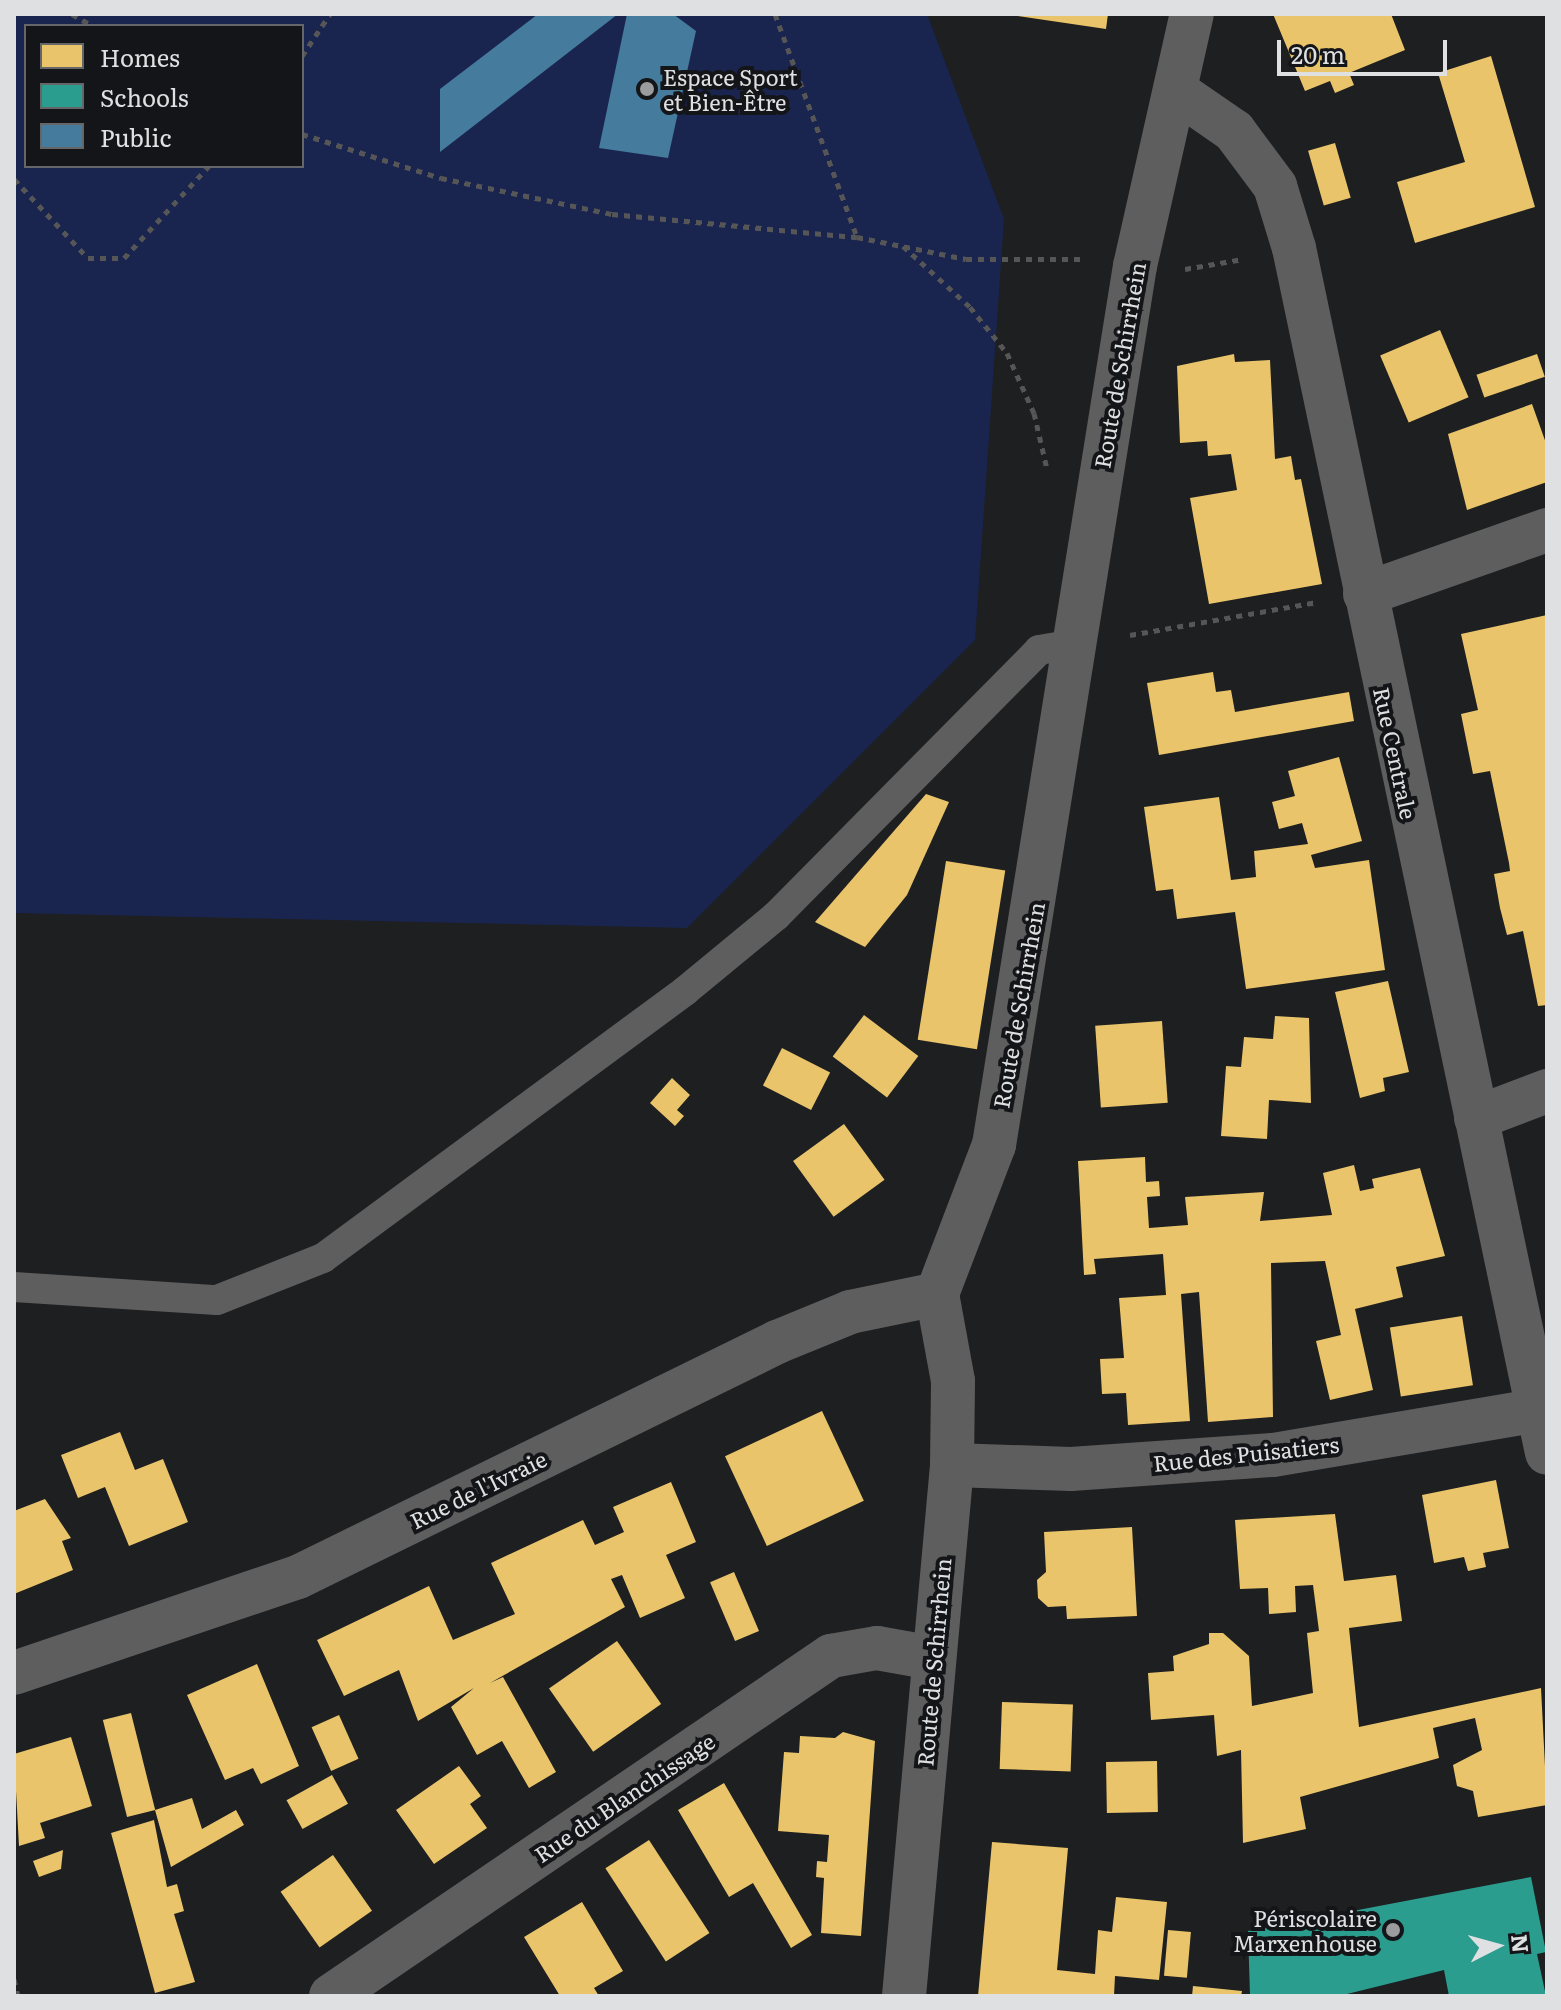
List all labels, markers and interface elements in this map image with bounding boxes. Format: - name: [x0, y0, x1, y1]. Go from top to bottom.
- legend: [24, 24, 304, 168]
- scale bar: [1281, 24, 1451, 74]
- text: 20 m: [1291, 36, 1345, 71]
- text: Homes: [100, 39, 180, 74]
- place label: Espace Sport et Bien-Être: [663, 63, 798, 114]
- text: Schools: [100, 79, 189, 114]
- marker: Espace Sport et Bien-Être: [638, 80, 656, 98]
- text: Public: [100, 119, 171, 154]
- street label: Route de Schirrhein: [1088, 260, 1150, 470]
- street label: Rue Centrale: [1369, 684, 1423, 822]
- street label: Route de Schirrhein: [987, 900, 1049, 1110]
- street label: Rue des Puisatiers: [1152, 1430, 1340, 1476]
- street label: Rue de l'Ivraie: [405, 1445, 551, 1533]
- street label: Route de Schirrhein: [911, 1557, 955, 1767]
- street label: Rue du Blanchissage: [529, 1727, 719, 1867]
- place label: Périscolaire Marxenhouse: [1233, 1904, 1377, 1956]
- north arrow: [1457, 1906, 1537, 1986]
- marker: Périscolaire Marxenhouse: [1384, 1921, 1402, 1939]
- text: N: [1504, 1933, 1539, 1954]

